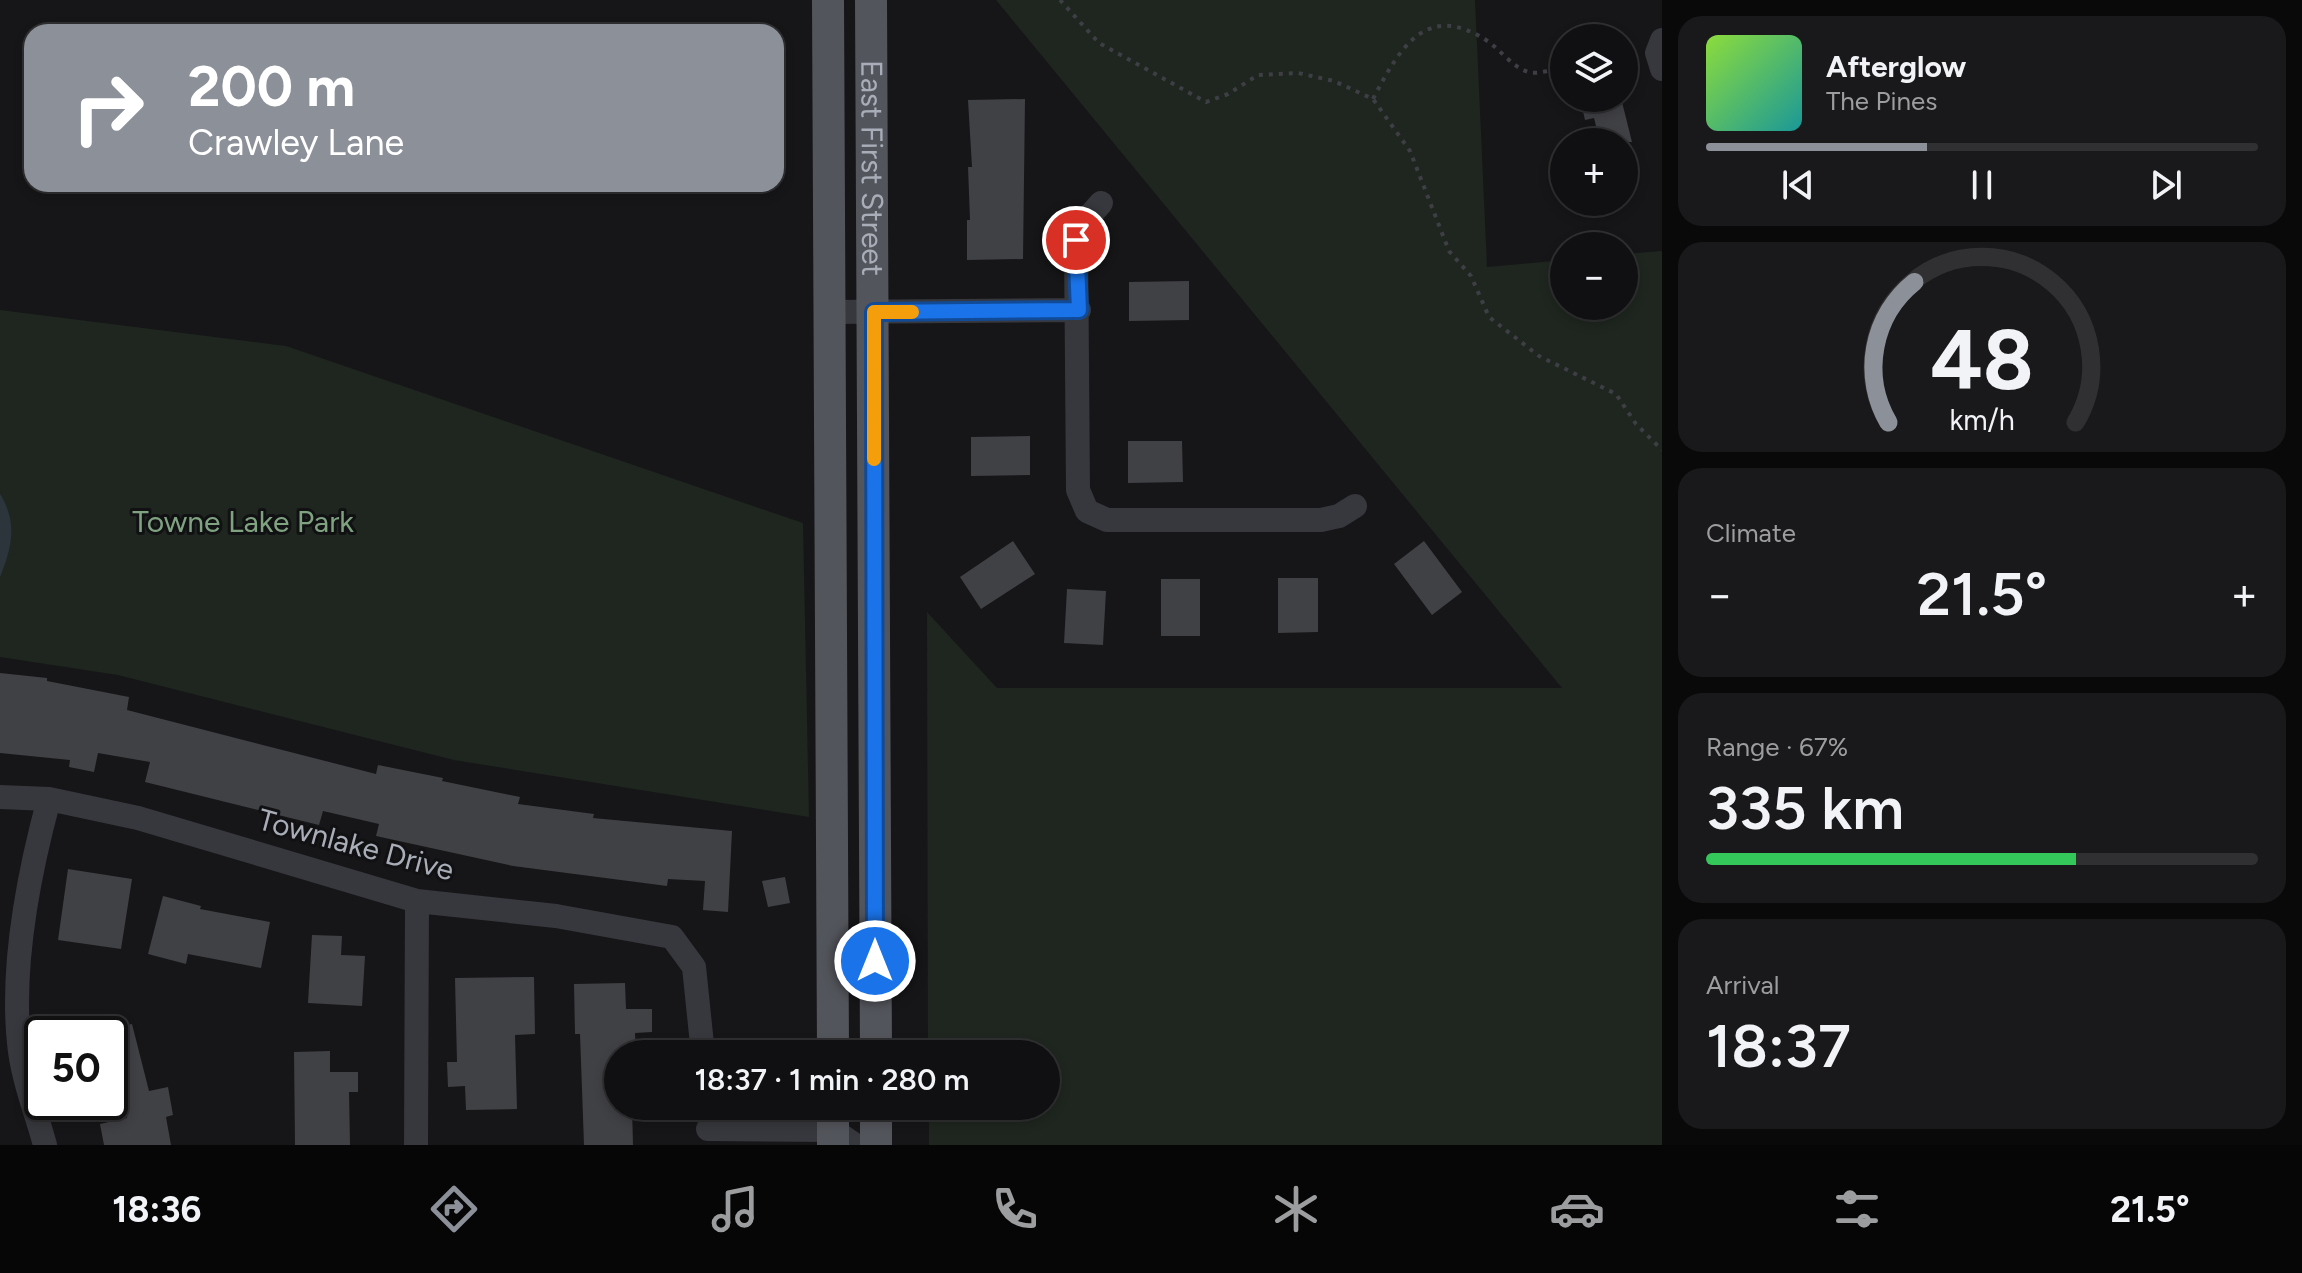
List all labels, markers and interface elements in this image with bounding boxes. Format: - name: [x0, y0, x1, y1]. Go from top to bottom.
- map controls: [1550, 24, 1638, 320]
- button: layers: [1550, 24, 1638, 112]
- text: Afterglow: [1826, 48, 1966, 85]
- text: 200 m: [188, 53, 355, 120]
- icon: right: [56, 56, 160, 160]
- street label: East First Street: [853, 60, 891, 276]
- text: The Pines: [1826, 85, 1937, 117]
- text: Crawley Lane: [188, 121, 404, 164]
- button: +: [1550, 128, 1638, 216]
- icon: previous: [1776, 163, 1820, 207]
- icon: pause: [1960, 163, 2004, 207]
- icon: next: [2144, 163, 2188, 207]
- pin: [1042, 206, 1110, 274]
- icon: arrive: [1054, 218, 1098, 262]
- button: −: [1550, 232, 1638, 320]
- text: 48: [1930, 309, 2034, 409]
- text: km/h: [1949, 403, 2015, 437]
- park label: Towne Lake Park: [132, 503, 354, 540]
- text: Climate: [1706, 517, 1796, 549]
- text: 21.5°: [1917, 558, 2047, 630]
- text: −: [1706, 568, 1733, 621]
- text: +: [2231, 568, 2258, 621]
- text: Range · 67%: [1706, 731, 1848, 763]
- text: 335 km: [1706, 772, 1904, 844]
- street label: Townlake Drive: [254, 801, 458, 888]
- position arrow: [833, 919, 917, 1003]
- text: Arrival: [1706, 969, 1779, 1001]
- text: 18:37: [1706, 1010, 1851, 1082]
- speed limit sign: 50: [24, 1016, 128, 1120]
- text: 18:37 · 1 min · 280 m: [695, 1061, 969, 1098]
- icon: directions: [426, 1181, 482, 1237]
- icon: music: [707, 1181, 763, 1237]
- icon: phone: [987, 1181, 1043, 1237]
- icon: climate: [1268, 1181, 1324, 1237]
- icon: car: [1549, 1181, 1605, 1237]
- icon: filters: [1829, 1181, 1885, 1237]
- text: 18:36: [112, 1188, 201, 1231]
- text: 21.5°: [2110, 1188, 2190, 1231]

